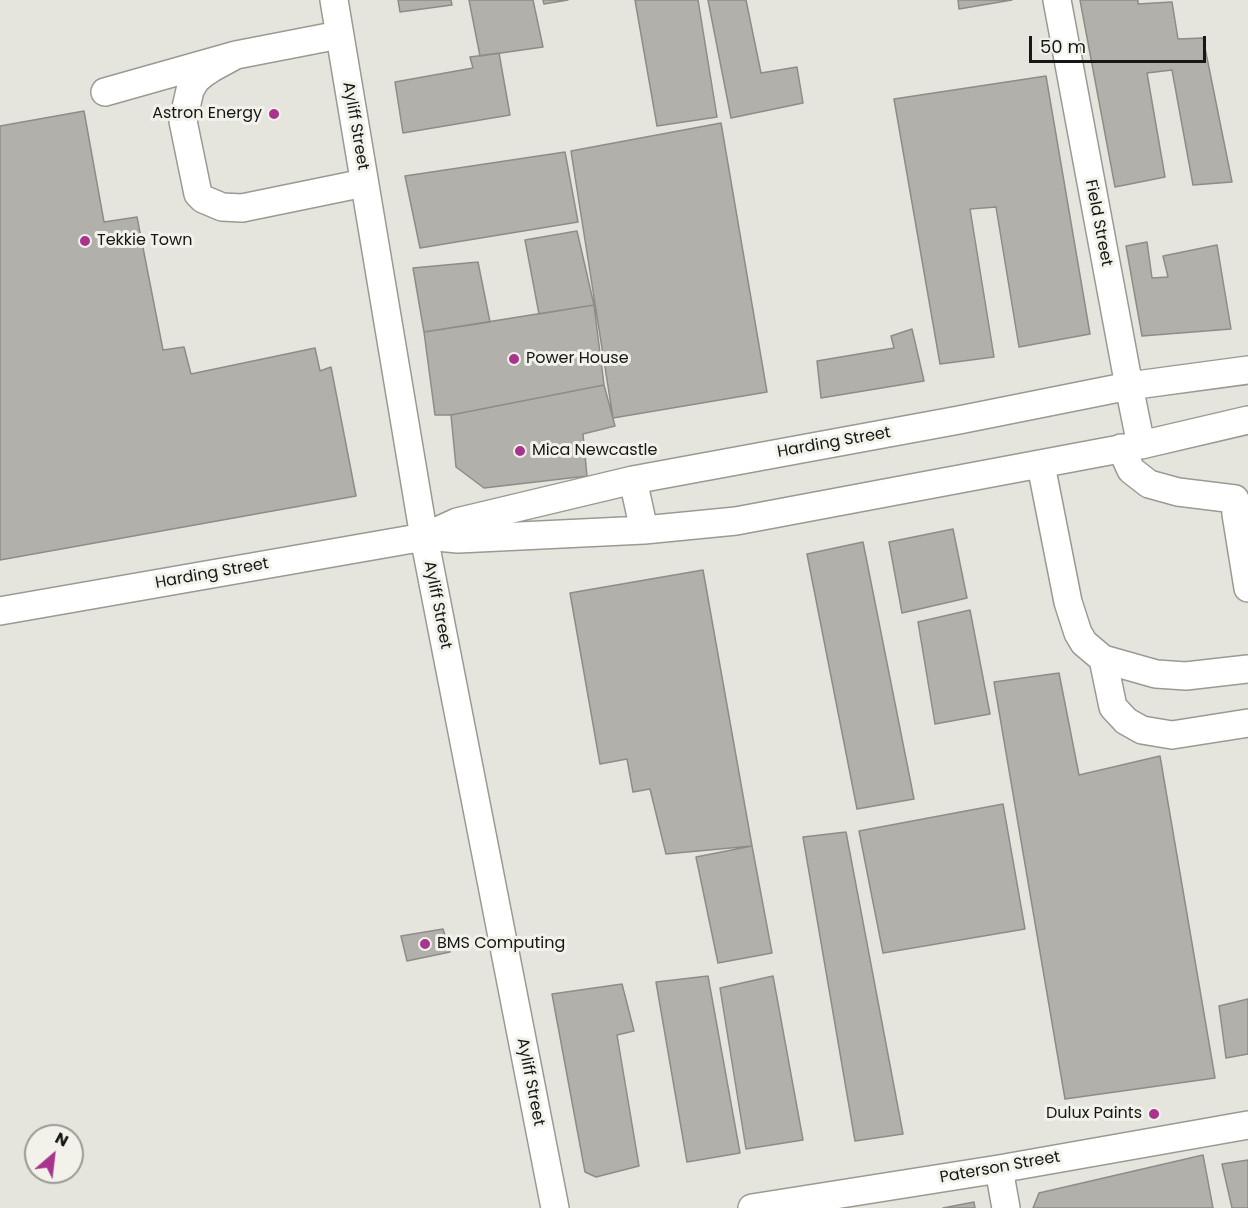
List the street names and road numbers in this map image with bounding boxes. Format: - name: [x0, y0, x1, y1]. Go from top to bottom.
- street label: Ayliff Street: [338, 80, 372, 172]
- street label: Field Street: [1080, 178, 1116, 268]
- street label: Harding Street: [776, 424, 892, 462]
- street label: Harding Street: [154, 555, 270, 593]
- street label: Ayliff Street: [419, 559, 455, 651]
- street label: Ayliff Street: [512, 1036, 548, 1128]
- street label: Paterson Street: [938, 1148, 1062, 1188]

